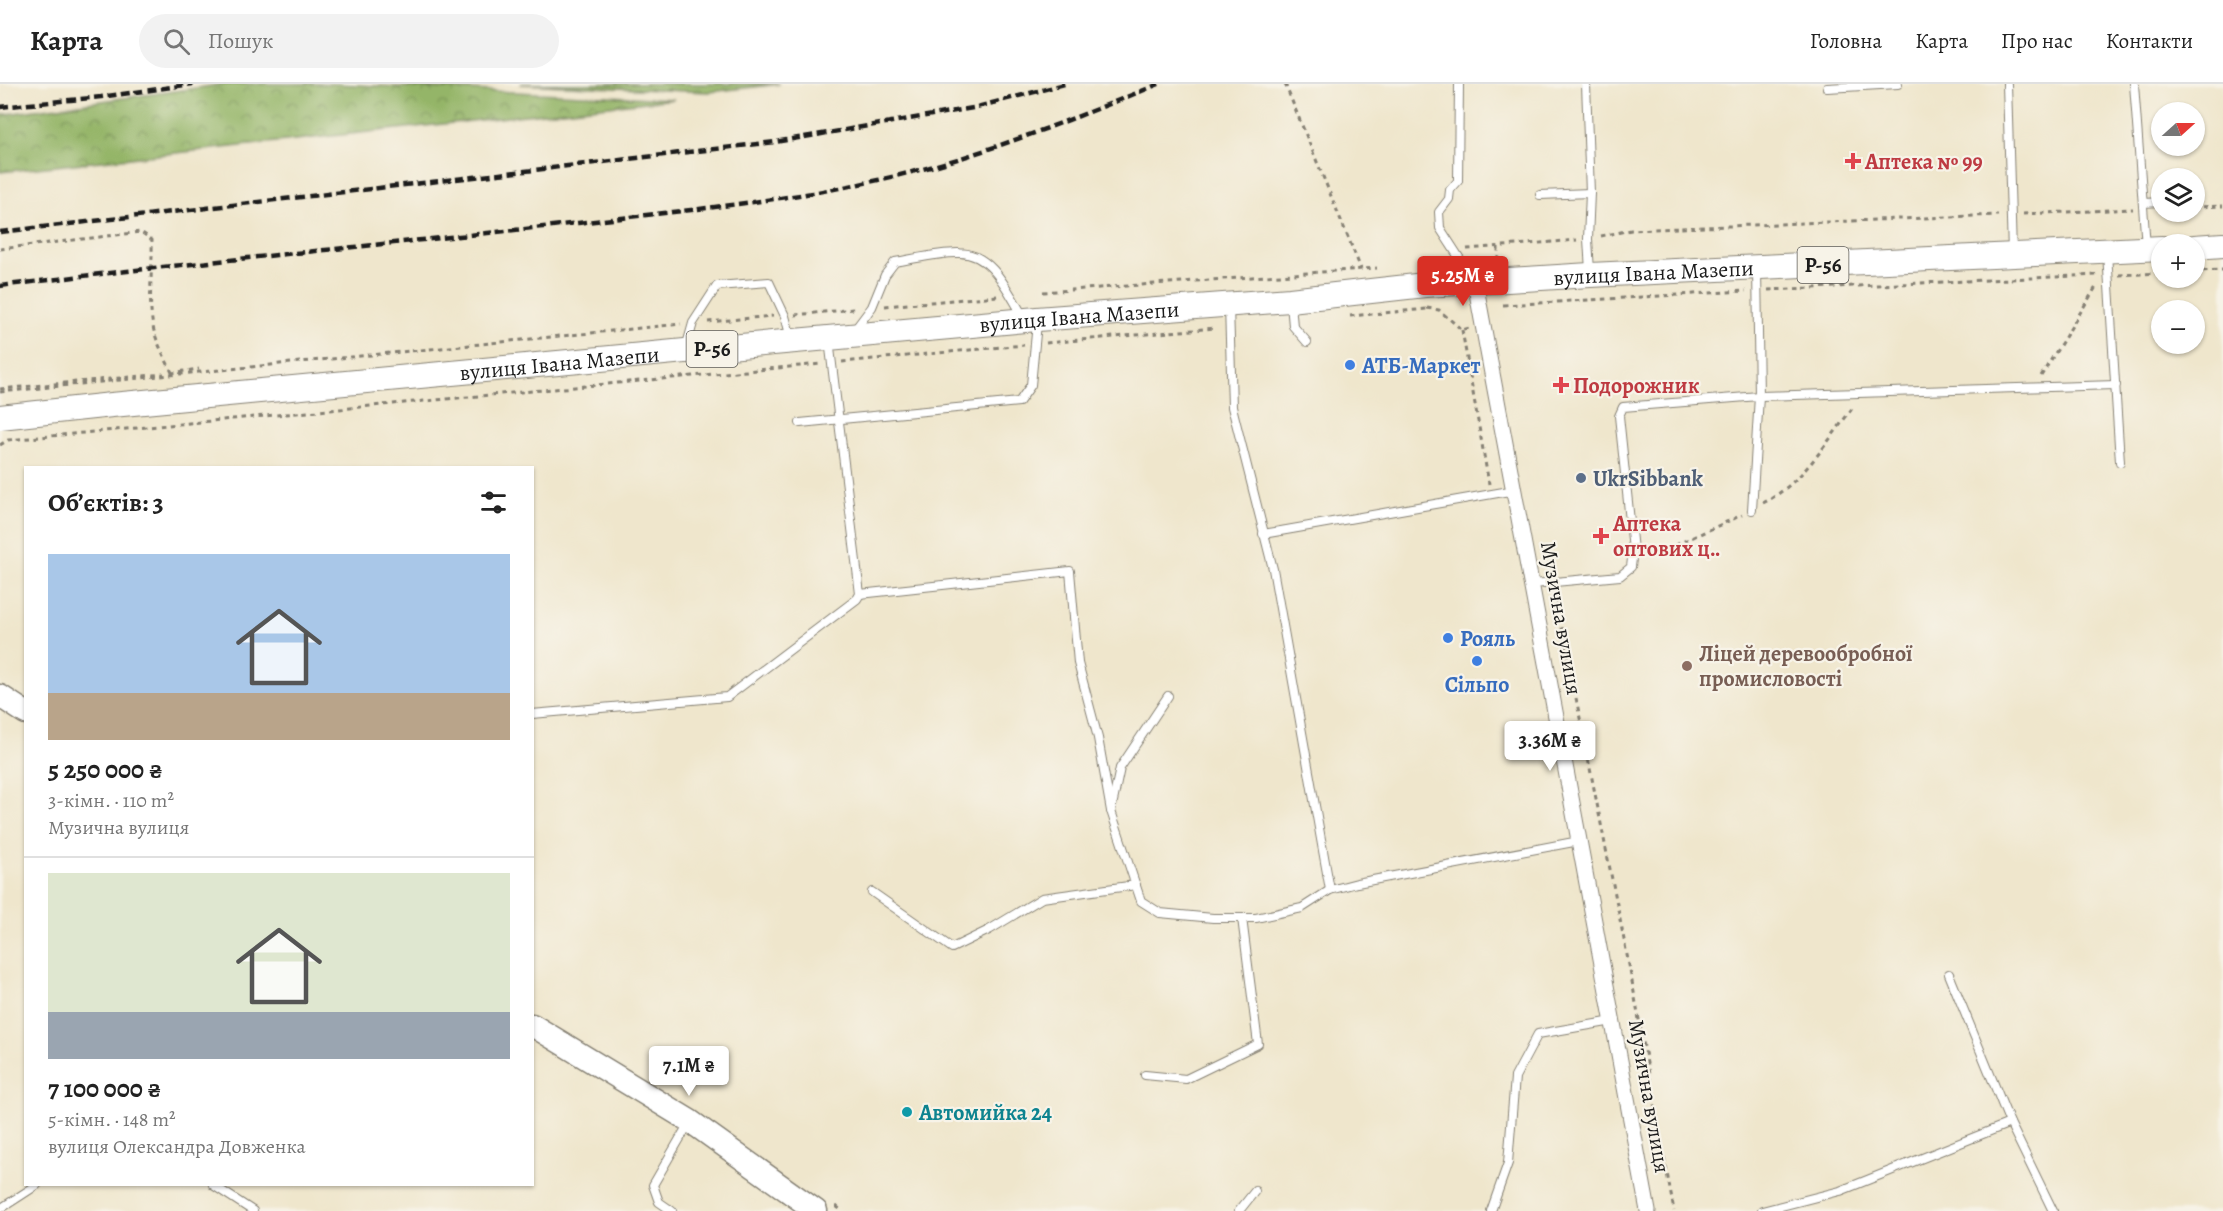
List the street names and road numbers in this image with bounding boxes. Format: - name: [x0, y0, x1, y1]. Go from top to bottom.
- road number: Р-56: [1798, 247, 1848, 283]
- street label: вулиця Івана Мазепи: [1552, 253, 1754, 293]
- street label: вулиця Івана Мазепи: [978, 294, 1180, 340]
- road number: Р-56: [686, 331, 738, 367]
- street label: вулиця Івана Мазепи: [458, 339, 661, 388]
- street label: Музична вулиця: [1533, 539, 1589, 697]
- street label: Музична вулиця: [1621, 1017, 1677, 1175]

